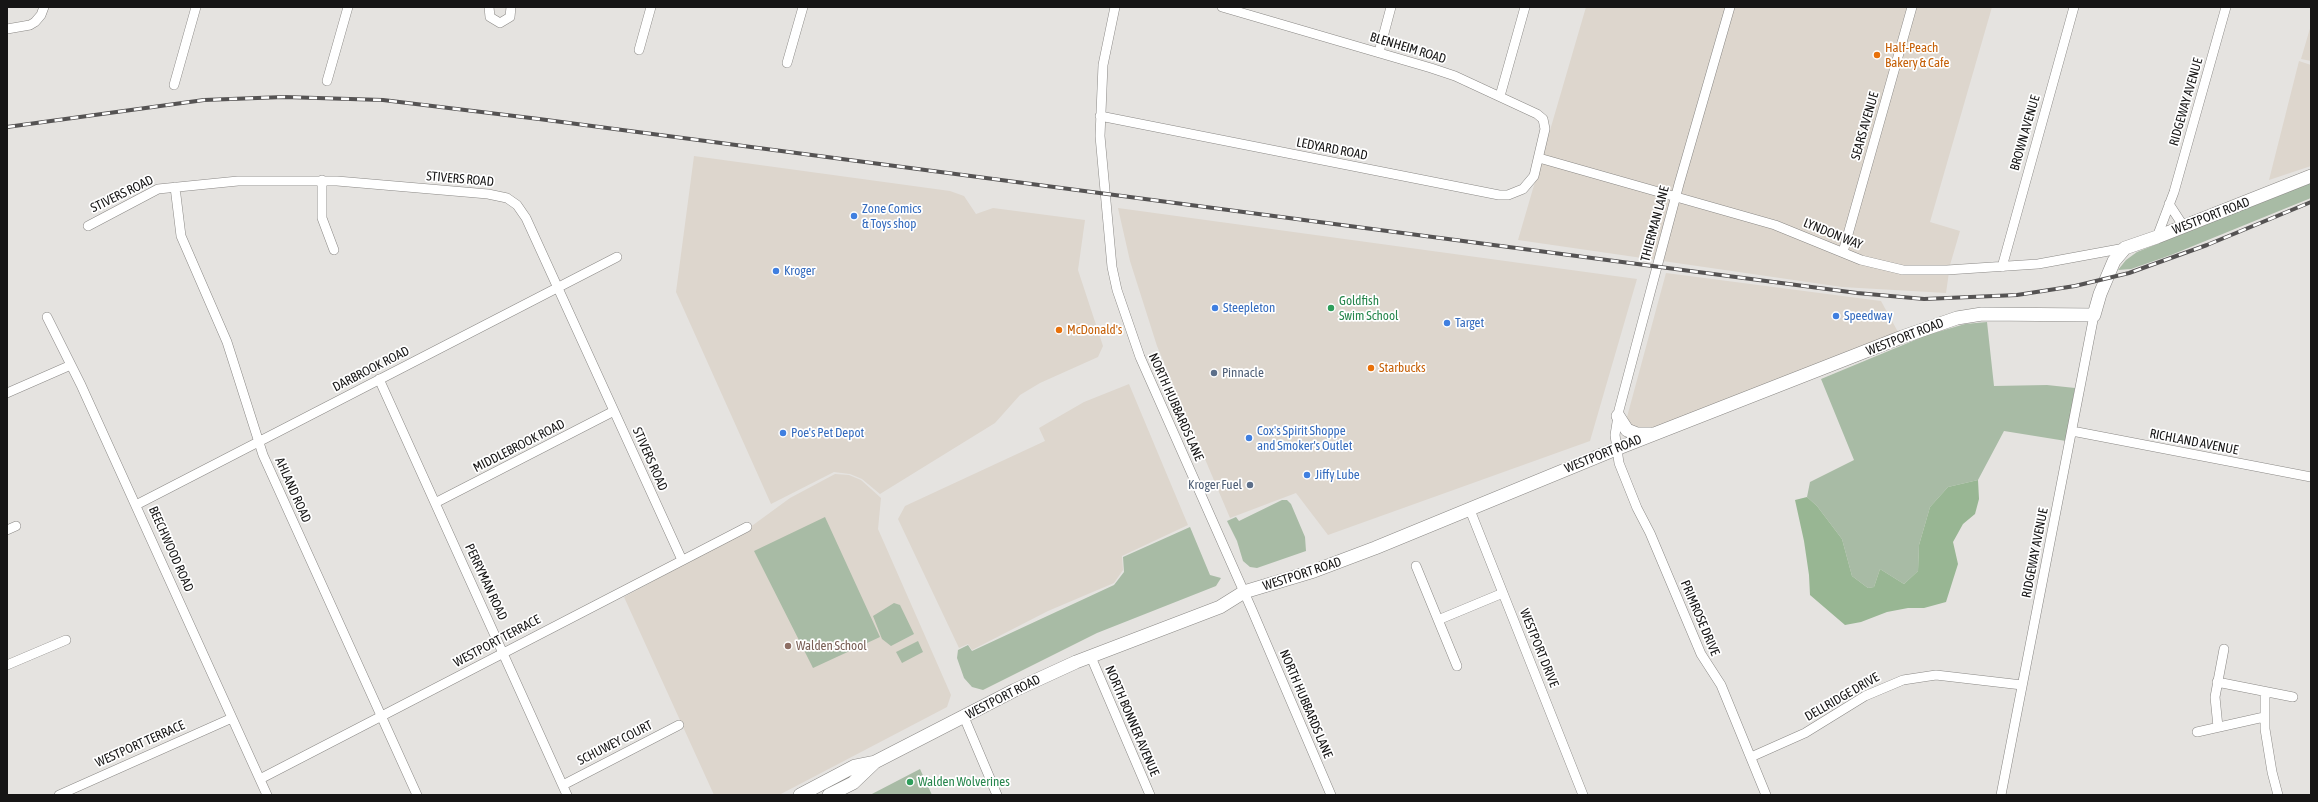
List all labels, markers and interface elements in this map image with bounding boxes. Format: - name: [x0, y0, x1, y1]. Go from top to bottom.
- street label: BLENHEIM ROAD: [1368, 29, 1448, 67]
- place label: Half-Peach Bakery & Cafe: [1885, 40, 1949, 71]
- marker: Half-Peach Bakery & Cafe: [1872, 50, 1882, 60]
- street label: RIDGEWAY AVENUE: [2166, 56, 2206, 148]
- street label: SEARS AVENUE: [1848, 90, 1882, 162]
- street label: BROWN AVENUE: [2007, 93, 2043, 173]
- street label: LEDYARD ROAD: [1295, 134, 1369, 164]
- street label: STIVERS ROAD: [426, 168, 494, 190]
- street label: STIVERS ROAD: [88, 172, 156, 216]
- street label: THIERMAN LANE: [1637, 184, 1673, 264]
- street label: WESTPORT ROAD: [2170, 194, 2252, 238]
- place label: Zone Comics & Toys shop: [862, 201, 922, 232]
- marker: Zone Comics & Toys shop: [849, 211, 859, 221]
- street label: LYNDON WAY: [1801, 215, 1865, 253]
- place label: Kroger: [784, 263, 815, 279]
- marker: Kroger: [771, 266, 781, 276]
- place label: Goldfish Swim School: [1339, 293, 1398, 324]
- place label: Steepleton: [1223, 300, 1275, 316]
- marker: Steepleton: [1210, 303, 1220, 313]
- marker: Goldfish Swim School: [1326, 303, 1336, 313]
- place label: Speedway: [1844, 308, 1892, 324]
- marker: Speedway: [1831, 311, 1841, 321]
- place label: Target: [1455, 315, 1484, 331]
- street label: WESTPORT ROAD: [1864, 315, 1946, 359]
- marker: Target: [1442, 318, 1452, 328]
- place label: McDonald's: [1067, 322, 1122, 338]
- marker: McDonald's: [1054, 325, 1064, 335]
- street label: DARBROOK ROAD: [330, 343, 412, 395]
- street label: NORTH HUBBARDS LANE: [1145, 351, 1207, 463]
- place label: Starbucks: [1379, 360, 1426, 376]
- marker: Starbucks: [1366, 363, 1376, 373]
- place label: Pinnacle: [1222, 365, 1264, 381]
- marker: Pinnacle: [1209, 368, 1219, 378]
- street label: MIDDLEBROOK ROAD: [471, 416, 567, 476]
- place label: Cox's Spirit Shoppe and Smoker's Outlet: [1257, 423, 1352, 454]
- street label: STIVERS ROAD: [629, 425, 671, 493]
- place label: Poe's Pet Depot: [791, 425, 864, 441]
- street label: RICHLAND AVENUE: [2148, 426, 2240, 458]
- marker: Poe's Pet Depot: [778, 428, 788, 438]
- street label: WESTPORT ROAD: [1562, 431, 1644, 477]
- marker: Cox's Spirit Shoppe and Smoker's Outlet: [1244, 433, 1254, 443]
- street label: AHLAND ROAD: [272, 455, 314, 525]
- place label: Jiffy Lube: [1315, 467, 1360, 483]
- marker: Jiffy Lube: [1302, 470, 1312, 480]
- place label: Kroger Fuel: [1188, 477, 1242, 493]
- marker: Kroger Fuel: [1245, 480, 1255, 490]
- street label: BEECHWOOD ROAD: [145, 504, 197, 594]
- street label: RIDGEWAY AVENUE: [2019, 507, 2051, 599]
- street label: PERRYMAN ROAD: [461, 541, 511, 623]
- street label: WESTPORT ROAD: [1261, 554, 1343, 594]
- street label: PRIMROSE DRIVE: [1677, 578, 1723, 658]
- street label: WESTPORT DRIVE: [1516, 607, 1562, 689]
- street label: WESTPORT TERRACE: [451, 612, 543, 670]
- place label: Walden School: [796, 638, 867, 654]
- marker: Walden School: [783, 641, 793, 651]
- street label: NORTH HUBBARDS LANE: [1276, 647, 1336, 761]
- street label: NORTH BONNER AVENUE: [1102, 663, 1162, 779]
- street label: DELLRIDGE DRIVE: [1802, 669, 1882, 725]
- street label: WESTPORT ROAD: [963, 672, 1043, 722]
- street label: WESTPORT TERRACE: [93, 717, 187, 771]
- street label: SCHUWEY COURT: [575, 717, 655, 769]
- place label: Walden Wolverines: [918, 774, 1010, 790]
- marker: Walden Wolverines: [905, 777, 915, 787]

